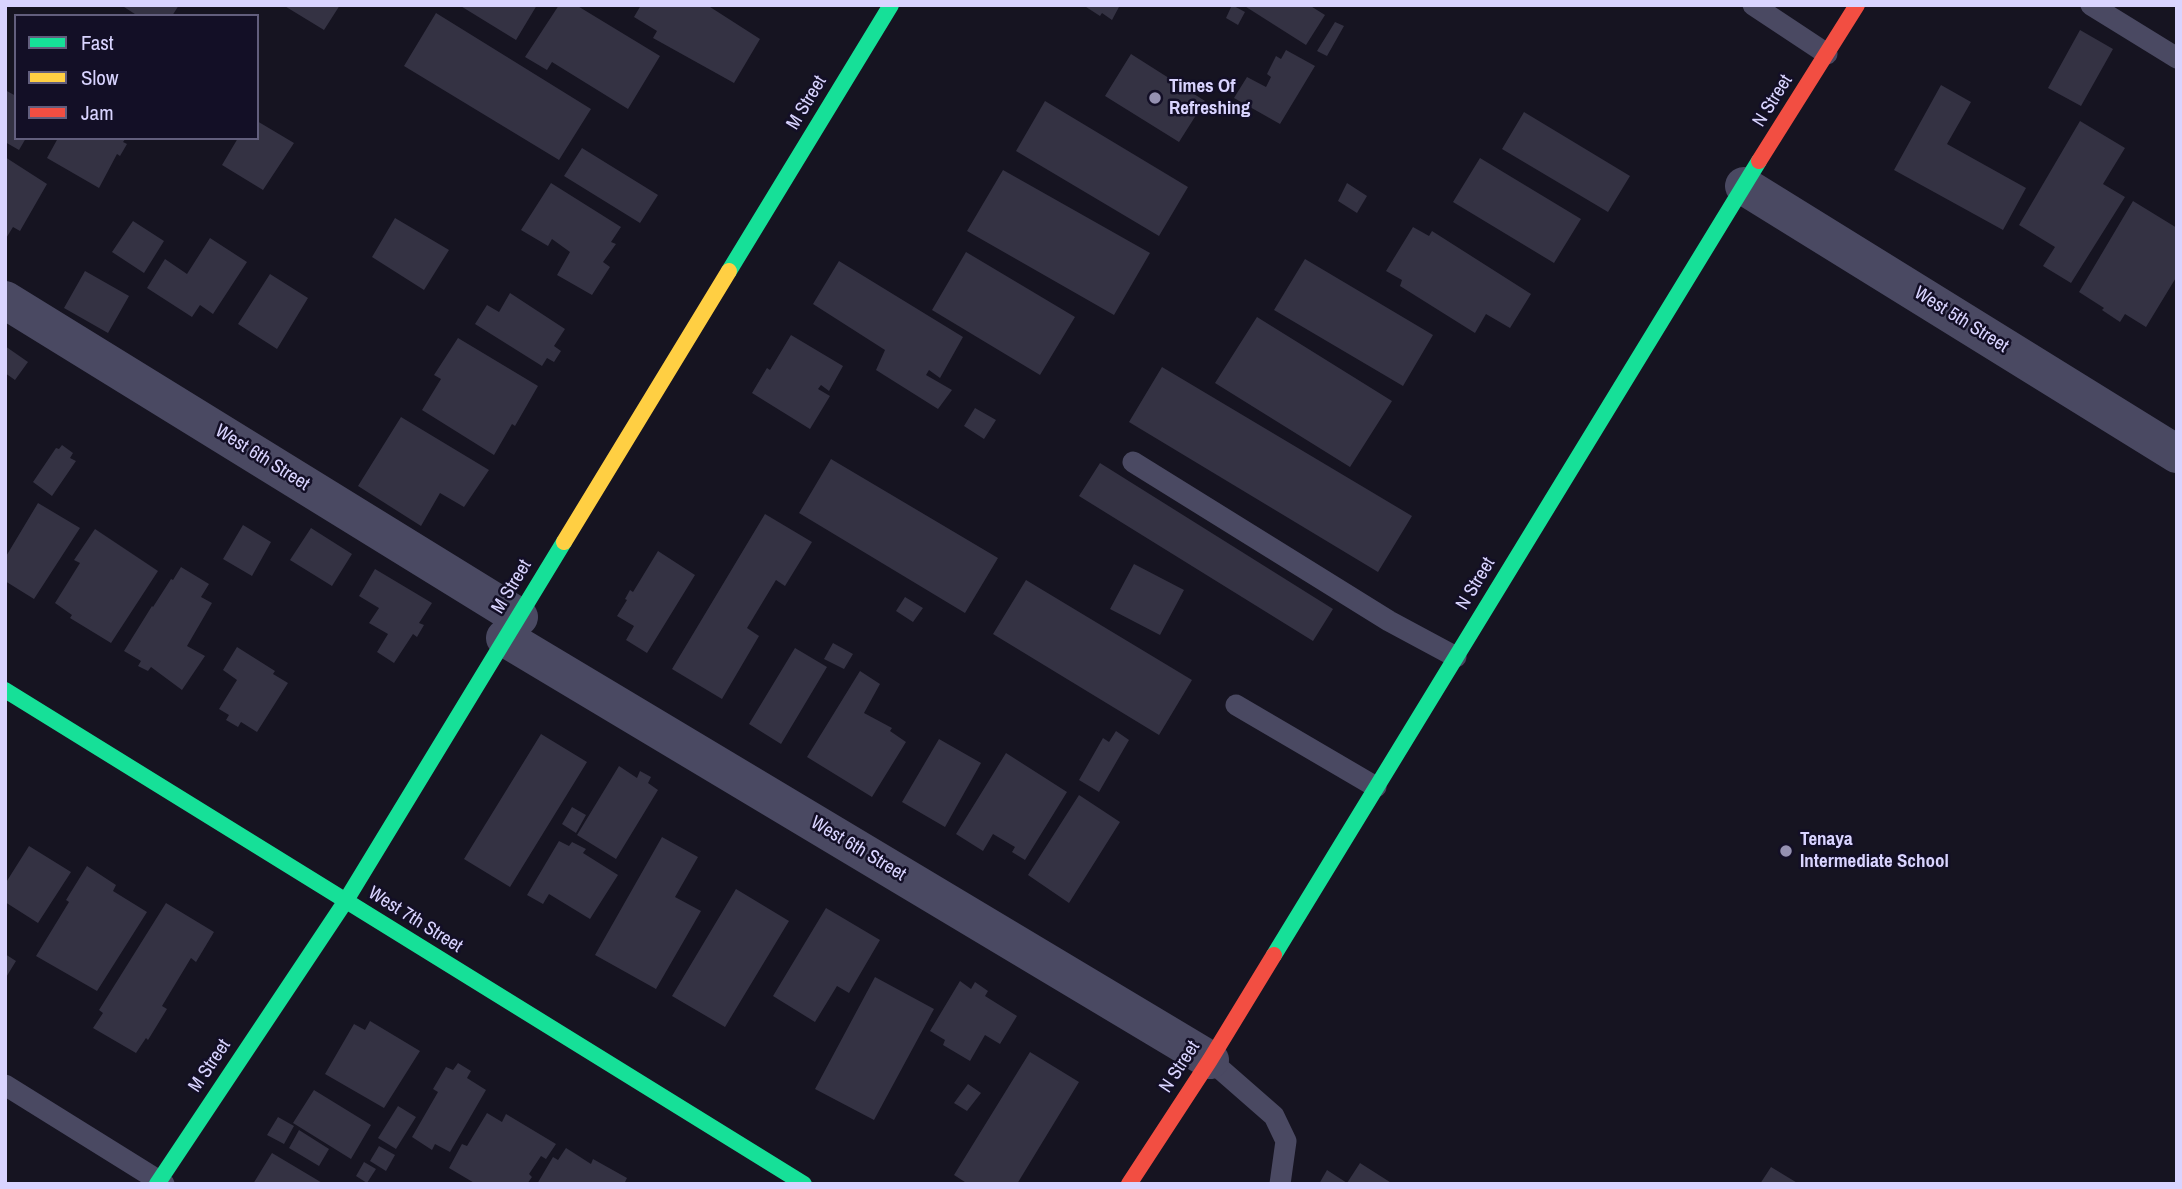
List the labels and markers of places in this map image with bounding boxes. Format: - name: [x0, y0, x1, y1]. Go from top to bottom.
- place label: Times Of Refreshing: [1169, 76, 1250, 120]
- marker: Times Of Refreshing: [1147, 90, 1163, 106]
- place label: Tenaya Intermediate School: [1800, 829, 1949, 873]
- marker: Tenaya Intermediate School: [1778, 843, 1794, 859]

